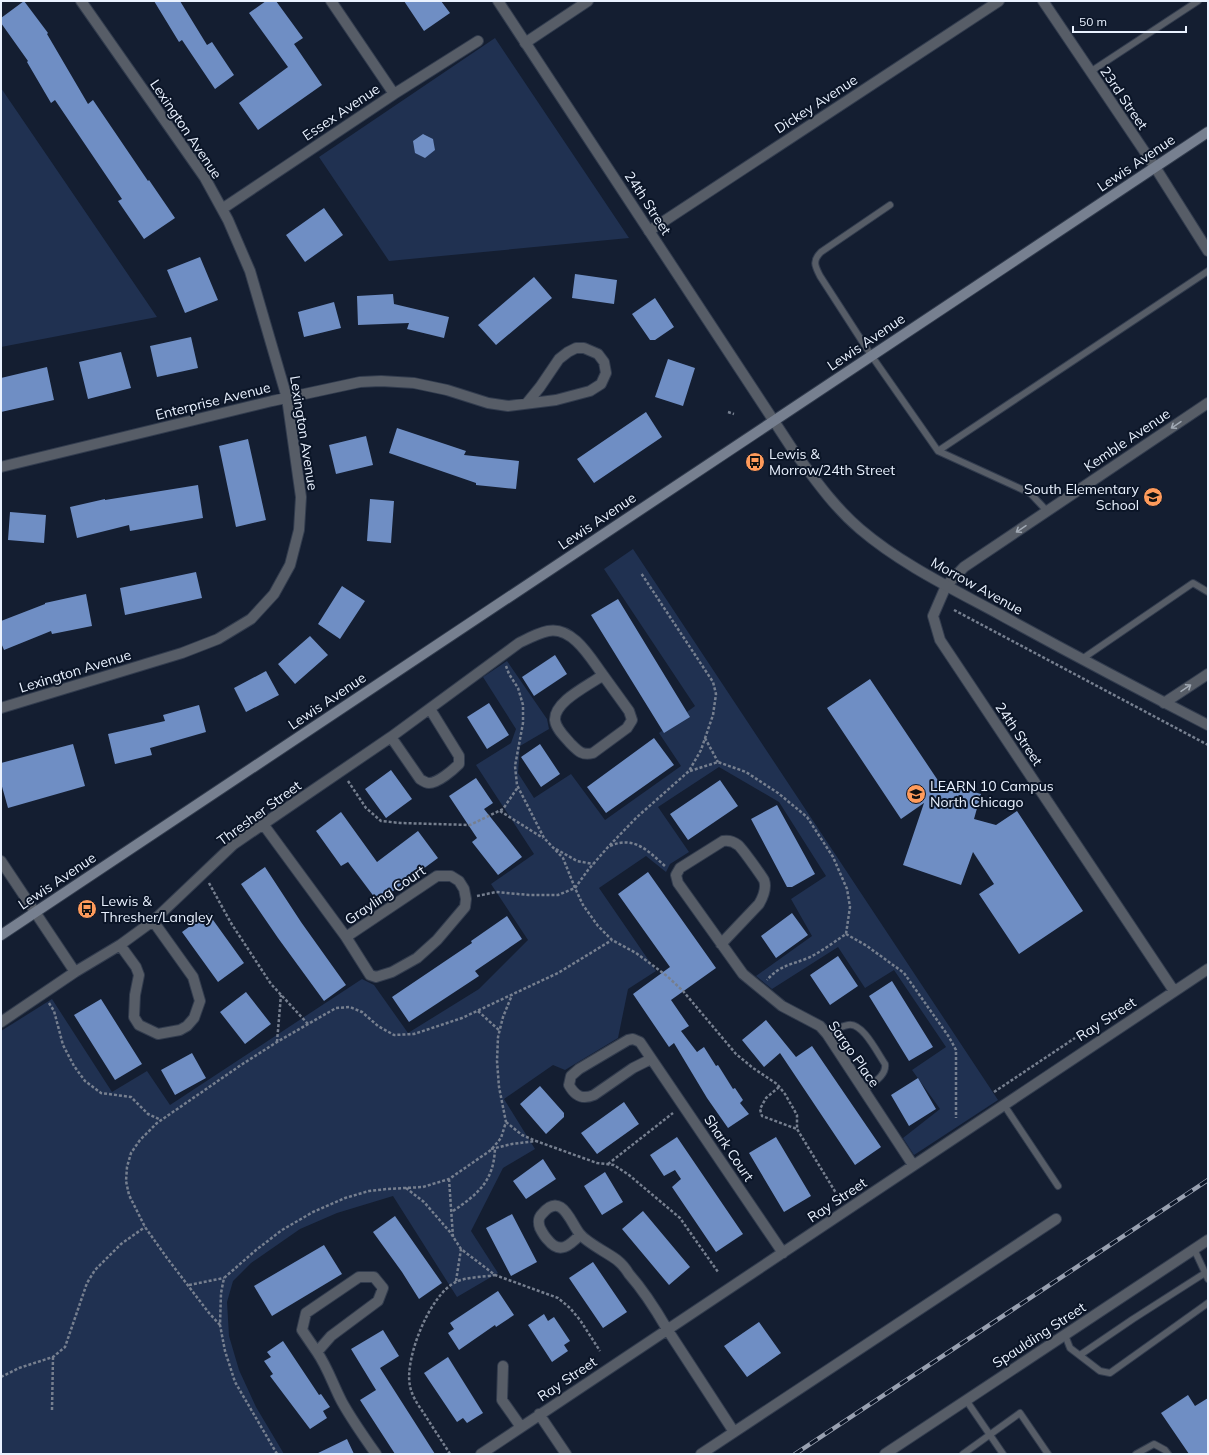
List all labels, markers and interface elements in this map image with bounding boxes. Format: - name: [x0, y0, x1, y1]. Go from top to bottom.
- scale bar: [1073, 8, 1186, 34]
- text: 50 m: [1079, 14, 1107, 29]
- street label: 23rd Street: [1096, 63, 1152, 133]
- street label: Dickey Avenue: [771, 71, 861, 137]
- street label: Lexington Avenue: [146, 76, 226, 182]
- street label: Essex Avenue: [299, 80, 383, 144]
- street label: Lewis Avenue: [1094, 130, 1178, 196]
- street label: 24th Street: [621, 168, 675, 238]
- street label: Lewis Avenue: [824, 309, 908, 375]
- street label: Lexington Avenue: [286, 374, 322, 492]
- street label: Enterprise Avenue: [154, 378, 272, 424]
- street label: Kemble Avenue: [1080, 404, 1174, 476]
- one-way arrow: [1170, 421, 1181, 429]
- place label: Lewis & Morrow/24th Street: [769, 445, 895, 479]
- bus stop icon: Lewis & Morrow/24th Street: [744, 451, 766, 473]
- place label: South Elementary School: [1024, 480, 1140, 514]
- school or university icon: South Elementary School: [1142, 486, 1164, 508]
- street label: Lewis Avenue: [555, 488, 639, 554]
- one-way arrow: [1016, 524, 1027, 533]
- street label: Morrow Avenue: [928, 553, 1026, 619]
- street label: Lexington Avenue: [17, 645, 133, 697]
- street label: Lewis Avenue: [285, 668, 369, 734]
- one-way arrow: [1180, 684, 1191, 692]
- street label: 24th Street: [991, 699, 1047, 769]
- street label: Thresher Street: [213, 776, 305, 850]
- place label: LEARN 10 Campus North Chicago: [930, 777, 1054, 811]
- school or university icon: LEARN 10 Campus North Chicago: [905, 783, 927, 805]
- street label: Lewis Avenue: [15, 848, 99, 914]
- street label: Grayling Court: [341, 861, 429, 929]
- place label: Lewis & Thresher/Langley: [101, 892, 213, 926]
- bus stop icon: Lewis & Thresher/Langley: [76, 898, 98, 920]
- street label: Ray Street: [1073, 993, 1139, 1045]
- street label: Sargo Place: [824, 1017, 884, 1091]
- street label: Shark Court: [700, 1111, 758, 1185]
- street label: Ray Street: [804, 1174, 870, 1226]
- street label: Spaulding Street: [989, 1298, 1089, 1372]
- street label: Ray Street: [534, 1353, 600, 1405]

